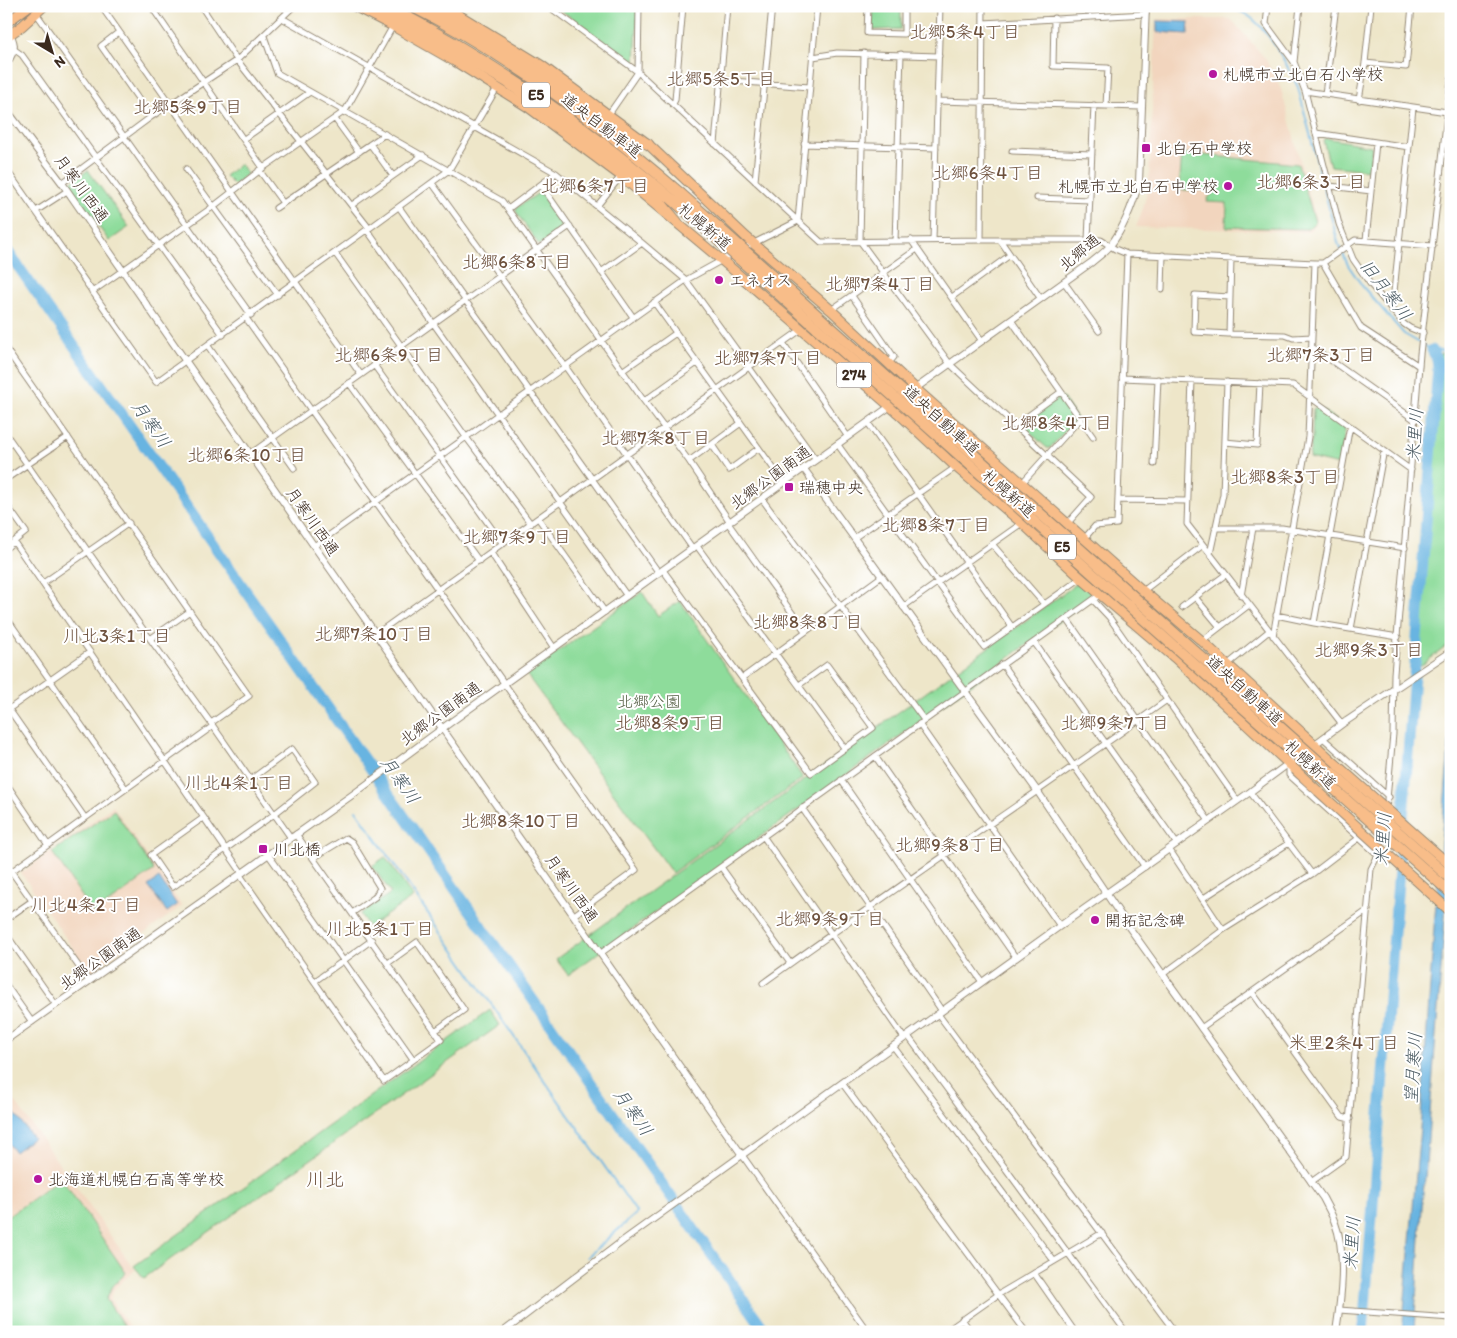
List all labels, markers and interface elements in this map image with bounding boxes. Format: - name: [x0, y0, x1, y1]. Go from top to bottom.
- district label: 北郷5条4丁目: [910, 21, 1020, 43]
- north arrow: [28, 28, 78, 78]
- text: N: [51, 52, 69, 71]
- place label: 札幌市立北白石小学校: [1223, 65, 1383, 84]
- district label: 北郷5条5丁目: [667, 68, 775, 90]
- marker: 札幌市立北白石小学校: [1207, 68, 1219, 80]
- road number: E5: [522, 82, 550, 108]
- street label: 道央自動車道: [558, 89, 646, 162]
- district label: 北郷5条9丁目: [134, 96, 242, 118]
- place label: 北白石中学校: [1156, 139, 1252, 158]
- marker: 北白石中学校: [1140, 142, 1152, 154]
- street label: 月寒川西通: [50, 150, 113, 226]
- district label: 北郷6条4丁目: [933, 162, 1043, 184]
- district label: 北郷6条3丁目: [1256, 171, 1366, 193]
- district label: 北郷6条7丁目: [541, 175, 649, 197]
- place label: 札幌市立北白石中学校: [1058, 177, 1218, 196]
- marker: 札幌市立北白石中学校: [1222, 180, 1234, 192]
- street label: 札幌新道: [674, 199, 735, 254]
- street label: 北郷通: [1055, 230, 1104, 275]
- district label: 北郷6条8丁目: [462, 251, 572, 273]
- water label: 旧月寒川: [1355, 255, 1417, 325]
- place label: エネオス: [729, 271, 792, 290]
- district label: 北郷7条4丁目: [825, 273, 935, 295]
- marker: エネオス: [713, 274, 725, 286]
- district label: 北郷6条9丁目: [335, 344, 443, 366]
- district label: 北郷7条3丁目: [1267, 344, 1375, 366]
- district label: 北郷7条7丁目: [714, 347, 822, 369]
- road number: 274: [836, 362, 872, 388]
- street label: 道央自動車道: [900, 381, 984, 460]
- water label: 月寒川: [127, 396, 175, 452]
- water label: 米里川: [1402, 407, 1428, 463]
- district label: 北郷8条4丁目: [1002, 412, 1112, 434]
- district label: 北郷7条8丁目: [602, 427, 710, 449]
- street label: 北郷公園南通: [726, 442, 815, 513]
- district label: 北郷6条10丁目: [188, 444, 306, 466]
- street label: 札幌新道: [978, 465, 1039, 522]
- district label: 北郷8条3丁目: [1230, 466, 1340, 488]
- place label: 瑞穂中央: [799, 478, 863, 497]
- marker: 瑞穂中央: [783, 481, 795, 493]
- street label: 月寒川西通: [282, 483, 343, 560]
- district label: 北郷8条7丁目: [882, 514, 990, 536]
- district label: 北郷7条9丁目: [463, 526, 571, 548]
- road number: E5: [1048, 534, 1076, 560]
- district label: 北郷8条8丁目: [753, 611, 863, 633]
- district label: 北郷7条10丁目: [315, 623, 433, 645]
- district label: 川北3条1丁目: [63, 625, 171, 647]
- district label: 北郷9条3丁目: [1314, 639, 1424, 661]
- street label: 道央自動車道: [1203, 651, 1287, 730]
- street label: 北郷公園南通: [396, 678, 485, 749]
- park label: 北郷公園: [617, 692, 681, 711]
- district label: 北郷8条9丁目: [615, 712, 725, 734]
- district label: 北郷9条7丁目: [1061, 712, 1169, 734]
- street label: 札幌新道: [1281, 736, 1341, 793]
- water label: 月寒川: [376, 752, 424, 808]
- district label: 川北4条1丁目: [184, 772, 294, 794]
- district label: 北郷8条10丁目: [461, 810, 581, 832]
- water label: 米里川: [1370, 811, 1396, 867]
- district label: 北郷9条8丁目: [895, 834, 1005, 856]
- place label: 川北橋: [273, 840, 321, 859]
- marker: 川北橋: [257, 843, 269, 855]
- street label: 月寒川西通: [541, 850, 602, 927]
- district label: 川北4条2丁目: [31, 894, 141, 916]
- district label: 北郷9条9丁目: [776, 908, 884, 930]
- place label: 開拓記念碑: [1105, 911, 1185, 930]
- marker: 開拓記念碑: [1089, 914, 1101, 926]
- district label: 川北5条1丁目: [326, 918, 434, 940]
- street label: 北郷公園南通: [56, 923, 145, 994]
- water label: 望月寒川: [1400, 1031, 1426, 1105]
- district label: 米里2条4丁目: [1289, 1032, 1399, 1054]
- water label: 月寒川: [609, 1084, 657, 1140]
- district label: 川北: [306, 1168, 344, 1191]
- place label: 北海道札幌白石高等学校: [48, 1170, 224, 1189]
- marker: 北海道札幌白石高等学校: [32, 1173, 44, 1185]
- water label: 米里川: [1339, 1215, 1365, 1271]

